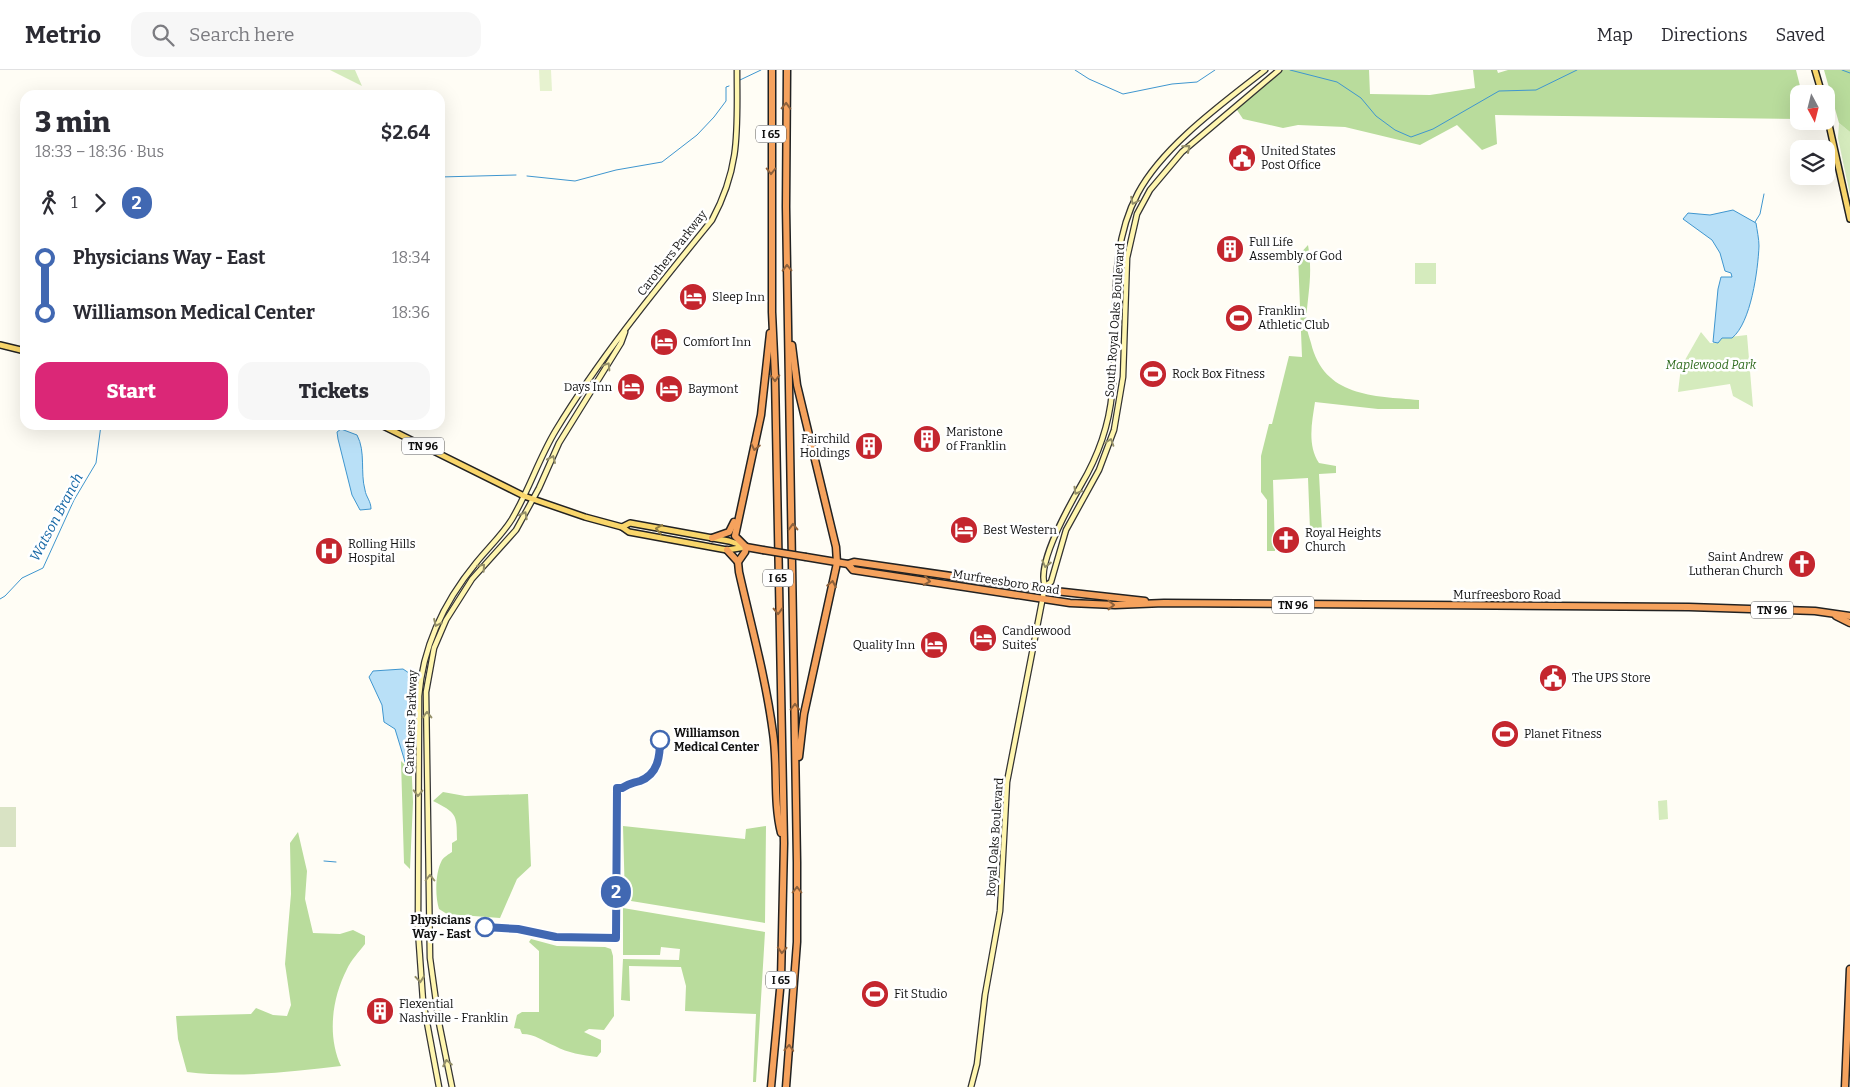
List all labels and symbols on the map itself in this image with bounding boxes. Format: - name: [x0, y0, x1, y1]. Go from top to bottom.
- north arrow: [1790, 85, 1835, 130]
- one-way arrow: [780, 101, 791, 109]
- road number: I 65: [756, 126, 786, 142]
- public building icon: United States Post Office: [1227, 143, 1257, 173]
- place label: United States Post Office: [1261, 144, 1336, 172]
- one-way arrow: [1181, 145, 1190, 154]
- one-way arrow: [766, 168, 776, 175]
- one-way arrow: [1130, 196, 1140, 205]
- street label: Carothers Parkway: [634, 207, 710, 299]
- building icon: Full Life Assembly of God: [1215, 234, 1245, 264]
- place label: Full Life Assembly of God: [1249, 235, 1342, 263]
- street label: South Royal Oaks Boulevard: [1103, 242, 1127, 398]
- one-way arrow: [782, 264, 792, 272]
- hotel icon: Sleep Inn: [678, 282, 708, 312]
- place label: Sleep Inn: [712, 290, 765, 304]
- sports icon: Franklin Athletic Club: [1224, 303, 1254, 333]
- place label: Franklin Athletic Club: [1258, 304, 1330, 332]
- hotel icon: Comfort Inn: [649, 327, 679, 357]
- place label: Comfort Inn: [683, 335, 752, 349]
- park label: Maplewood Park: [1666, 358, 1757, 372]
- sports icon: Rock Box Fitness: [1138, 359, 1168, 389]
- one-way arrow: [601, 362, 610, 372]
- place label: Rock Box Fitness: [1172, 367, 1265, 381]
- hotel icon: Days Inn: [616, 372, 646, 402]
- hotel icon: Baymont: [654, 374, 684, 404]
- one-way arrow: [770, 375, 780, 383]
- place label: Days Inn: [564, 380, 612, 394]
- place label: Baymont: [688, 382, 739, 396]
- building icon: Maristone of Franklin: [912, 424, 942, 454]
- place label: Maristone of Franklin: [946, 425, 1007, 453]
- building icon: Fairchild Holdings: [854, 431, 884, 461]
- place label: Fairchild Holdings: [800, 432, 850, 460]
- road number: TN 96: [402, 438, 444, 454]
- one-way arrow: [1104, 439, 1114, 447]
- one-way arrow: [750, 443, 760, 452]
- one-way arrow: [546, 455, 556, 464]
- water label: Watson Branch: [26, 470, 87, 564]
- one-way arrow: [1074, 486, 1084, 495]
- one-way arrow: [518, 511, 528, 520]
- hotel icon: Best Western: [949, 515, 979, 545]
- one-way arrow: [787, 522, 798, 530]
- place label: Best Western: [983, 523, 1057, 537]
- one-way arrow: [654, 524, 663, 534]
- church icon: Royal Heights Church: [1271, 525, 1301, 555]
- place label: Royal Heights Church: [1305, 526, 1382, 554]
- hospital icon: Rolling Hills Hospital: [314, 536, 344, 566]
- place label: Rolling Hills Hospital: [348, 537, 416, 565]
- church icon: Saint Andrew Lutheran Church: [1787, 549, 1817, 579]
- place label: Saint Andrew Lutheran Church: [1689, 550, 1784, 578]
- one-way arrow: [1041, 559, 1052, 568]
- one-way arrow: [477, 564, 486, 573]
- street label: Murfreesboro Road: [952, 567, 1060, 597]
- road number: I 65: [763, 569, 793, 586]
- one-way arrow: [922, 576, 931, 586]
- one-way arrow: [826, 580, 837, 589]
- street label: Murfreesboro Road: [1453, 588, 1561, 602]
- road number: TN 96: [1272, 596, 1314, 614]
- one-way arrow: [1107, 600, 1115, 610]
- road number: TN 96: [1751, 602, 1793, 618]
- one-way arrow: [773, 607, 784, 615]
- one-way arrow: [433, 618, 443, 627]
- hotel icon: Candlewood Suites: [968, 623, 998, 653]
- place label: Candlewood Suites: [1002, 624, 1071, 652]
- hotel icon: Quality Inn: [919, 630, 949, 660]
- place label: Quality Inn: [853, 638, 915, 652]
- public building icon: The UPS Store: [1538, 663, 1568, 693]
- street label: Carothers Parkway: [402, 669, 420, 775]
- place label: The UPS Store: [1572, 671, 1651, 685]
- one-way arrow: [789, 702, 800, 710]
- one-way arrow: [422, 711, 432, 719]
- sports icon: Planet Fitness: [1490, 719, 1520, 749]
- place label: Williamson Medical Center: [674, 726, 759, 754]
- place label: Planet Fitness: [1524, 727, 1602, 741]
- marker: Williamson Medical Center: [650, 730, 670, 750]
- street label: Royal Oaks Boulevard: [984, 777, 1006, 897]
- one-way arrow: [413, 790, 423, 797]
- one-way arrow: [425, 874, 435, 882]
- line badge: 2: [600, 876, 632, 908]
- one-way arrow: [792, 886, 802, 894]
- place label: Physicians Way - East: [410, 913, 471, 941]
- marker: Physicians Way - East: [475, 917, 495, 937]
- one-way arrow: [777, 946, 788, 954]
- road number: I 65: [766, 972, 796, 988]
- one-way arrow: [415, 975, 426, 983]
- sports icon: Fit Studio: [860, 979, 890, 1009]
- place label: Fit Studio: [894, 987, 947, 1001]
- building icon: Flexential Nashville - Franklin: [365, 996, 395, 1026]
- place label: Flexential Nashville - Franklin: [399, 997, 509, 1025]
- one-way arrow: [783, 1043, 794, 1051]
- one-way arrow: [442, 1059, 453, 1068]

